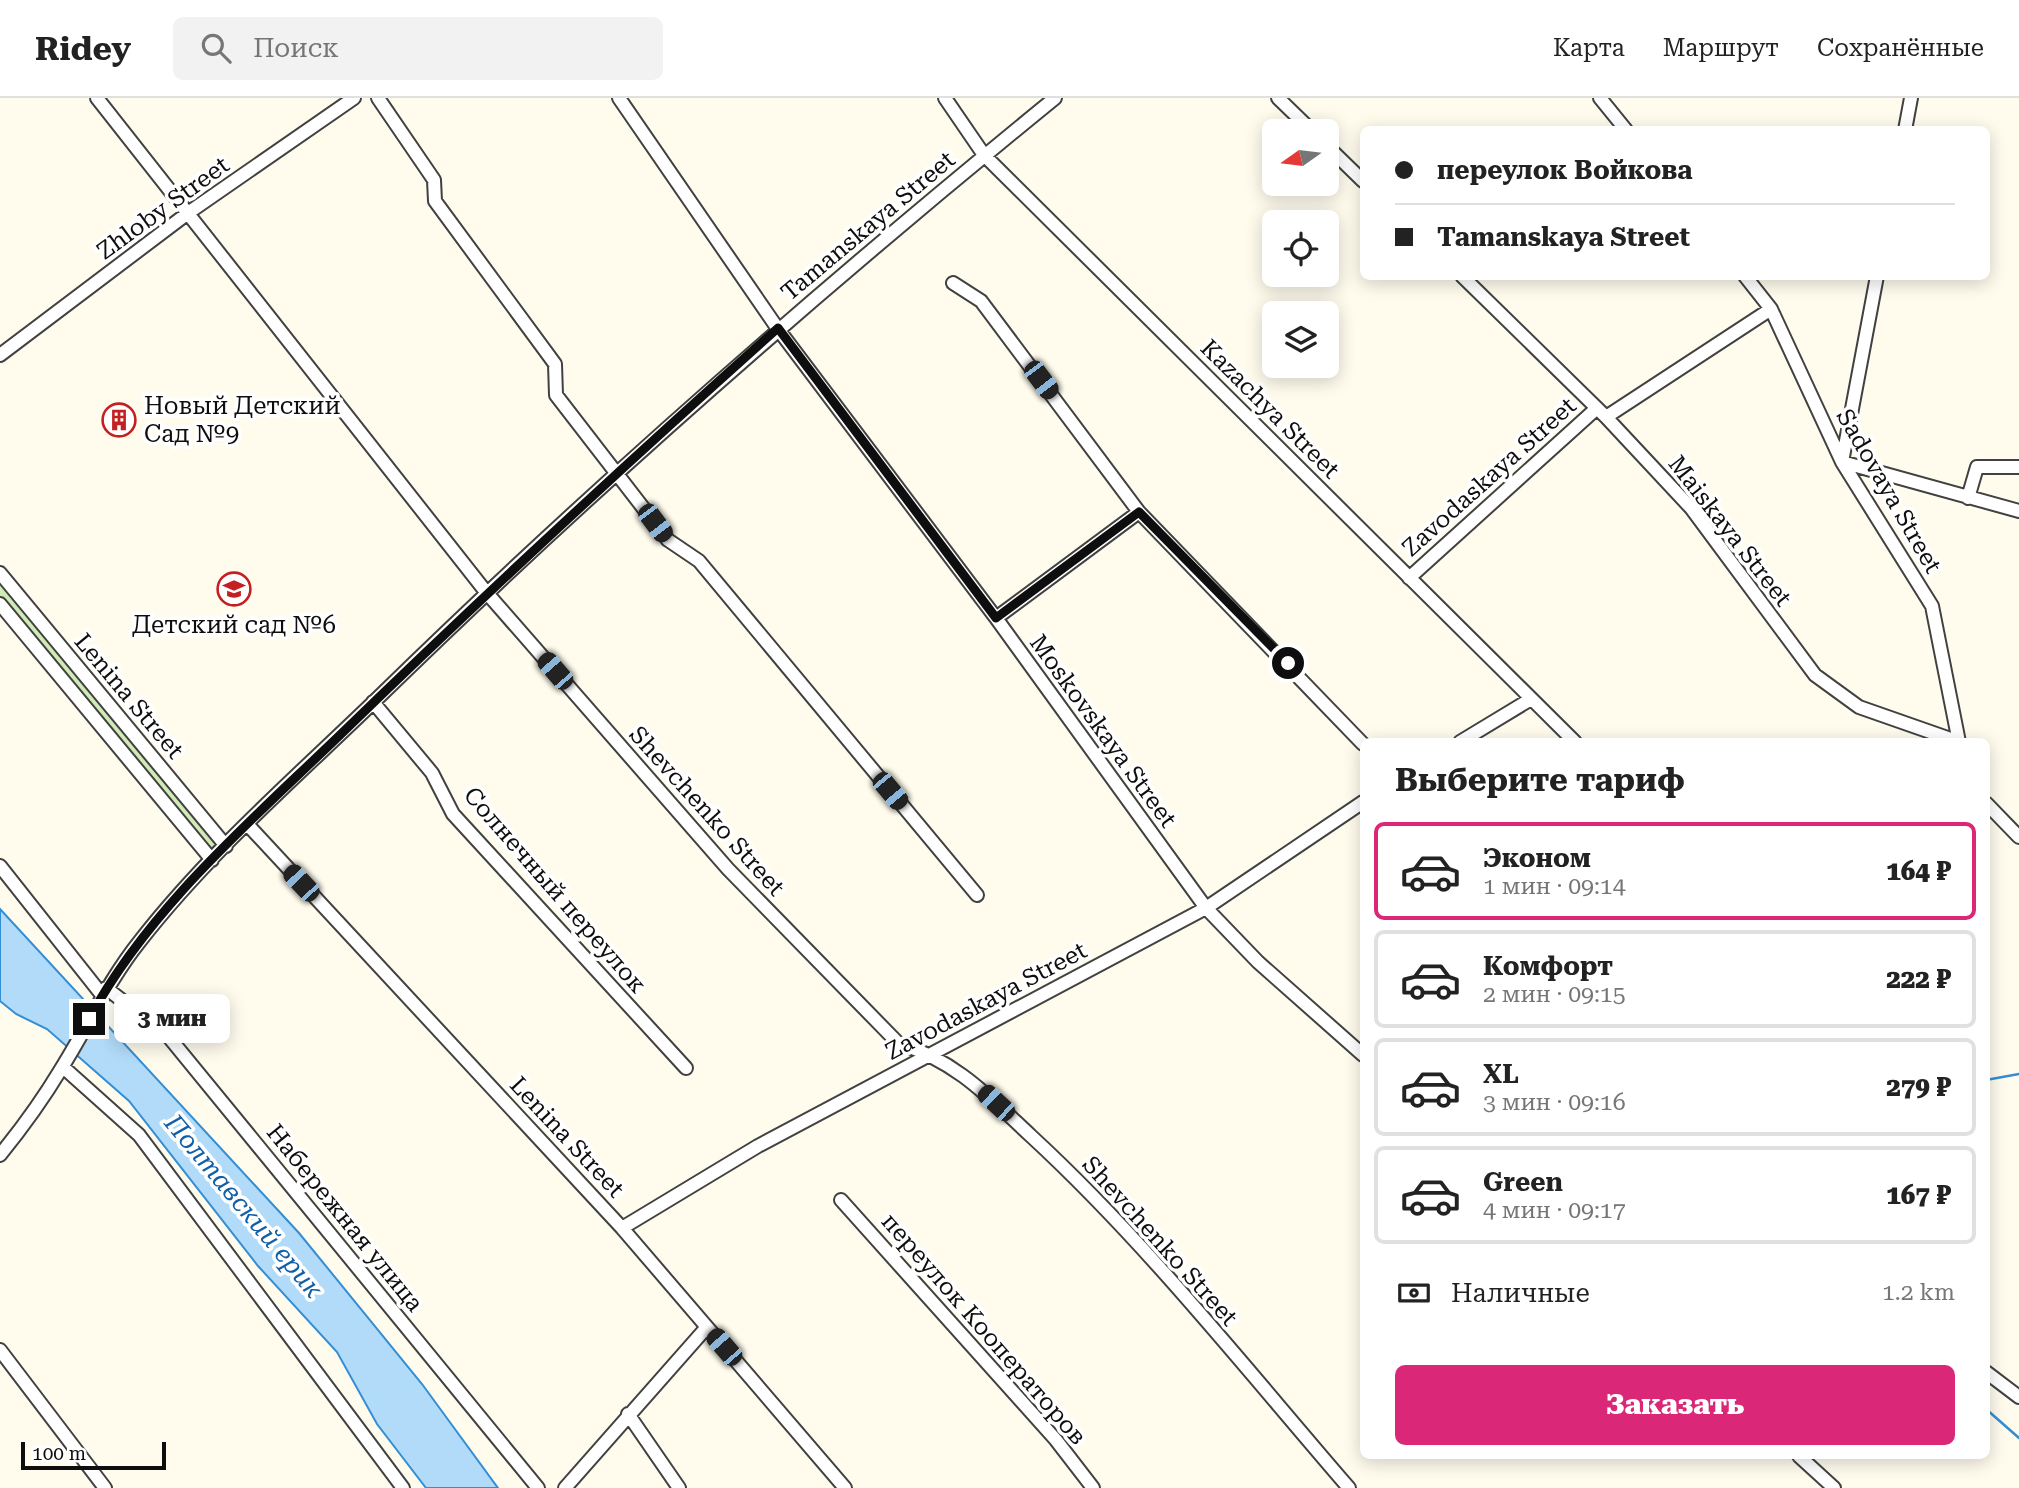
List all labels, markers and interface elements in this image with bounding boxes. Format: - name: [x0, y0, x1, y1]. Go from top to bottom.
- search box: [173, 17, 663, 80]
- text: Ridey: [35, 29, 131, 68]
- icon: search: [197, 29, 235, 67]
- text: Поиск: [253, 33, 339, 63]
- text: Карта: [1553, 34, 1625, 62]
- text: Маршрут: [1663, 34, 1779, 62]
- text: Сохранённые: [1817, 34, 1984, 62]
- north arrow: [1262, 119, 1339, 196]
- map controls: [1262, 119, 1339, 378]
- street label: Tamanskaya Street: [776, 145, 960, 307]
- street label: Zhloby Street: [92, 151, 234, 265]
- text: переулок Войкова: [1437, 155, 1693, 185]
- button: locate: [1262, 210, 1339, 287]
- text: Tamanskaya Street: [1437, 222, 1690, 252]
- button: layers: [1262, 301, 1339, 378]
- street label: Kazachya Street: [1195, 334, 1345, 484]
- car: [1020, 357, 1063, 403]
- place label: Новый Детский Сад №9: [144, 392, 341, 448]
- street label: Zavodaskaya Street: [1396, 392, 1582, 562]
- building icon: Новый Детский Сад №9: [100, 401, 138, 439]
- street label: Sadovaya Street: [1831, 404, 1947, 578]
- street label: Maiskaya Street: [1663, 450, 1797, 612]
- car: [634, 500, 677, 546]
- school or university icon: Детский сад №6: [215, 570, 253, 608]
- place label: Детский сад №6: [132, 611, 336, 639]
- street label: Lenina Street: [69, 628, 189, 764]
- street label: Moskovskaya Street: [1024, 629, 1182, 833]
- route start: [1272, 647, 1304, 679]
- car: [534, 648, 577, 694]
- street label: Shevchenko Street: [624, 721, 790, 901]
- text: Выберите тариф: [1395, 761, 1685, 799]
- car: [869, 768, 912, 814]
- street label: Солнечный переулок: [458, 781, 652, 999]
- icon: car: [1399, 840, 1462, 903]
- text: Эконом: [1483, 843, 1591, 873]
- text: 164 ₽: [1886, 856, 1951, 886]
- car: [279, 860, 324, 906]
- text: 1 мин · 09:14: [1483, 873, 1626, 900]
- street label: Zavodaskaya Street: [881, 936, 1091, 1066]
- icon: car: [1399, 948, 1462, 1011]
- text: Комфорт: [1483, 951, 1613, 981]
- text: 222 ₽: [1886, 964, 1951, 994]
- text: 2 мин · 09:15: [1483, 981, 1626, 1008]
- callout: 3 мин: [114, 995, 229, 1044]
- route end: [73, 1003, 105, 1035]
- text: 3 мин: [137, 1005, 207, 1032]
- icon: car: [1399, 1056, 1462, 1119]
- text: XL: [1483, 1059, 1519, 1089]
- street label: Lenina Street: [504, 1071, 630, 1203]
- text: 279 ₽: [1886, 1072, 1951, 1102]
- car: [974, 1081, 1019, 1125]
- text: 3 мин · 09:16: [1483, 1089, 1626, 1116]
- water label: Полтавский ерик: [158, 1108, 330, 1304]
- street label: Набережная улица: [261, 1119, 429, 1317]
- street label: Shevchenko Street: [1077, 1151, 1243, 1331]
- icon: car: [1399, 1164, 1462, 1227]
- text: Green: [1483, 1167, 1563, 1197]
- text: 167 ₽: [1886, 1180, 1951, 1210]
- text: 4 мин · 09:17: [1483, 1197, 1626, 1224]
- street label: переулок Кооператоров: [876, 1208, 1092, 1450]
- icon: cash: [1395, 1274, 1433, 1312]
- text: Наличные: [1451, 1278, 1590, 1308]
- text: 1.2 km: [1882, 1279, 1955, 1306]
- car: [703, 1324, 746, 1370]
- button: Заказать: [1395, 1365, 1955, 1445]
- scale bar: [21, 1439, 166, 1471]
- text: 100 m: [32, 1442, 86, 1465]

